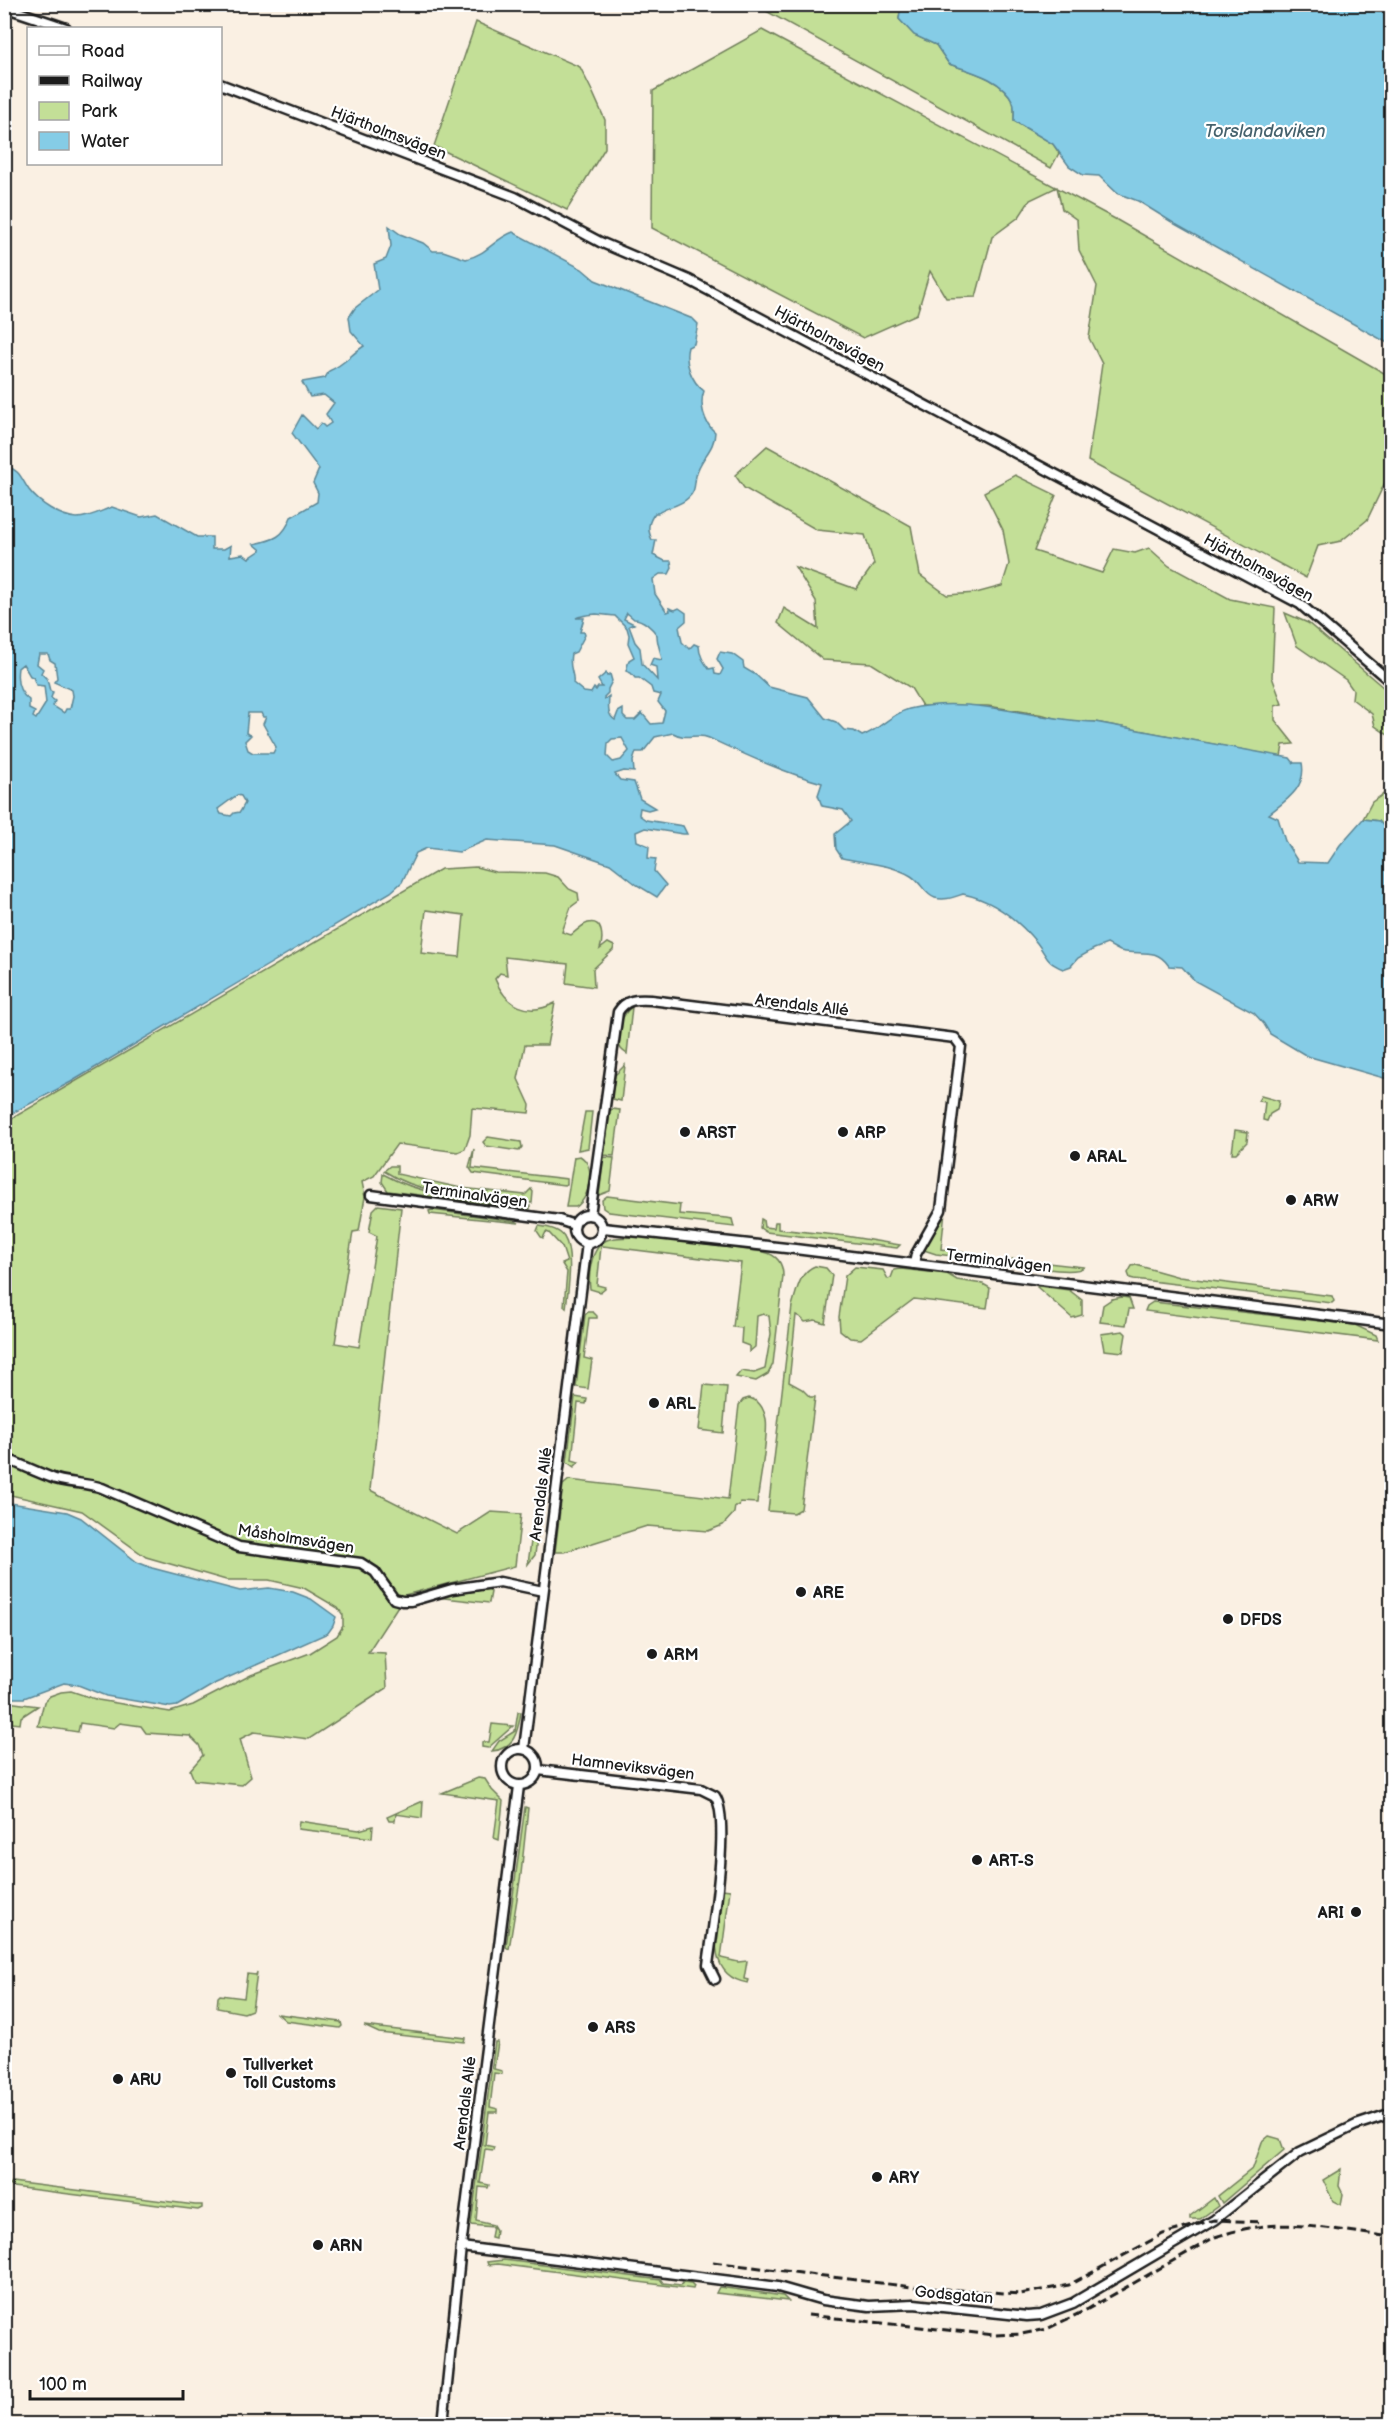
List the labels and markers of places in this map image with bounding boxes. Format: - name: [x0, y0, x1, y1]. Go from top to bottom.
- place label: ARST: [696, 1124, 737, 1143]
- place label: ARP: [854, 1124, 886, 1143]
- marker: ARST: [678, 1125, 692, 1139]
- marker: ARP: [836, 1125, 850, 1139]
- place label: ARAL: [1086, 1148, 1128, 1167]
- marker: ARAL: [1068, 1149, 1082, 1163]
- place label: ARW: [1302, 1192, 1339, 1211]
- marker: ARW: [1284, 1193, 1298, 1207]
- place label: ARL: [665, 1395, 697, 1414]
- marker: ARL: [647, 1396, 661, 1410]
- place label: ARE: [812, 1584, 844, 1603]
- marker: ARE: [794, 1585, 808, 1599]
- place label: DFDS: [1240, 1611, 1282, 1630]
- marker: DFDS: [1221, 1612, 1235, 1626]
- place label: ARM: [663, 1646, 699, 1665]
- marker: ARM: [645, 1647, 659, 1661]
- place label: ART-S: [988, 1852, 1034, 1871]
- marker: ART-S: [970, 1853, 984, 1867]
- place label: ARI: [1317, 1904, 1344, 1923]
- marker: ARI: [1349, 1905, 1363, 1919]
- place label: ARS: [604, 2019, 636, 2038]
- marker: ARS: [586, 2020, 600, 2034]
- place label: Tullverket Toll Customs: [243, 2056, 336, 2093]
- marker: Tullverket Toll Customs: [224, 2066, 238, 2080]
- place label: ARU: [129, 2071, 161, 2090]
- marker: ARU: [111, 2072, 125, 2086]
- place label: ARY: [888, 2169, 920, 2188]
- marker: ARY: [870, 2170, 884, 2184]
- place label: ARN: [329, 2237, 363, 2256]
- marker: ARN: [311, 2238, 325, 2252]

